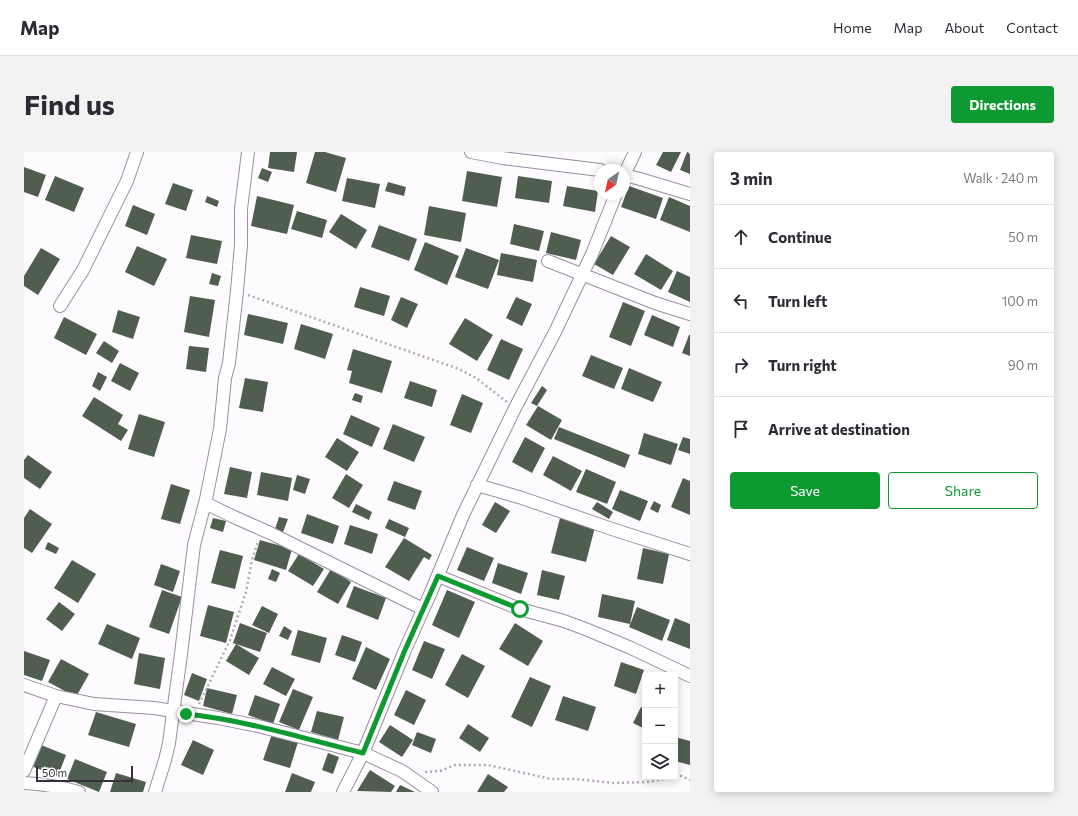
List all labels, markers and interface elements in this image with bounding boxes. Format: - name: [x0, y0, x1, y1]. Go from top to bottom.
- text: Map: [20, 16, 59, 39]
- text: Home: [833, 19, 872, 36]
- text: Map: [894, 19, 922, 36]
- text: About: [944, 19, 984, 36]
- text: Contact: [1006, 19, 1058, 36]
- button: Directions: [951, 86, 1054, 123]
- text: Find us: [24, 87, 115, 121]
- north arrow: [594, 164, 630, 200]
- text: 3 min: [730, 168, 773, 189]
- text: Walk · 240 m: [963, 170, 1038, 186]
- icon: ahead: [730, 226, 752, 248]
- text: Continue: [768, 228, 832, 246]
- text: 50 m: [1008, 229, 1038, 245]
- icon: left: [730, 290, 752, 312]
- text: Turn left: [768, 292, 827, 310]
- text: 100 m: [1002, 293, 1038, 309]
- icon: right: [730, 354, 752, 376]
- text: Turn right: [768, 356, 837, 374]
- text: 90 m: [1008, 357, 1038, 373]
- icon: arrive: [730, 418, 752, 440]
- text: Arrive at destination: [768, 420, 910, 438]
- button: Save: [730, 472, 880, 509]
- button: Share: [888, 472, 1038, 509]
- route start: [511, 600, 529, 618]
- map controls: [642, 672, 678, 780]
- button: +: [642, 672, 678, 708]
- route end: [177, 705, 195, 723]
- button: −: [642, 708, 678, 744]
- button: layers: [642, 744, 678, 780]
- scale bar: [36, 764, 133, 783]
- text: 50 m: [42, 766, 67, 779]

